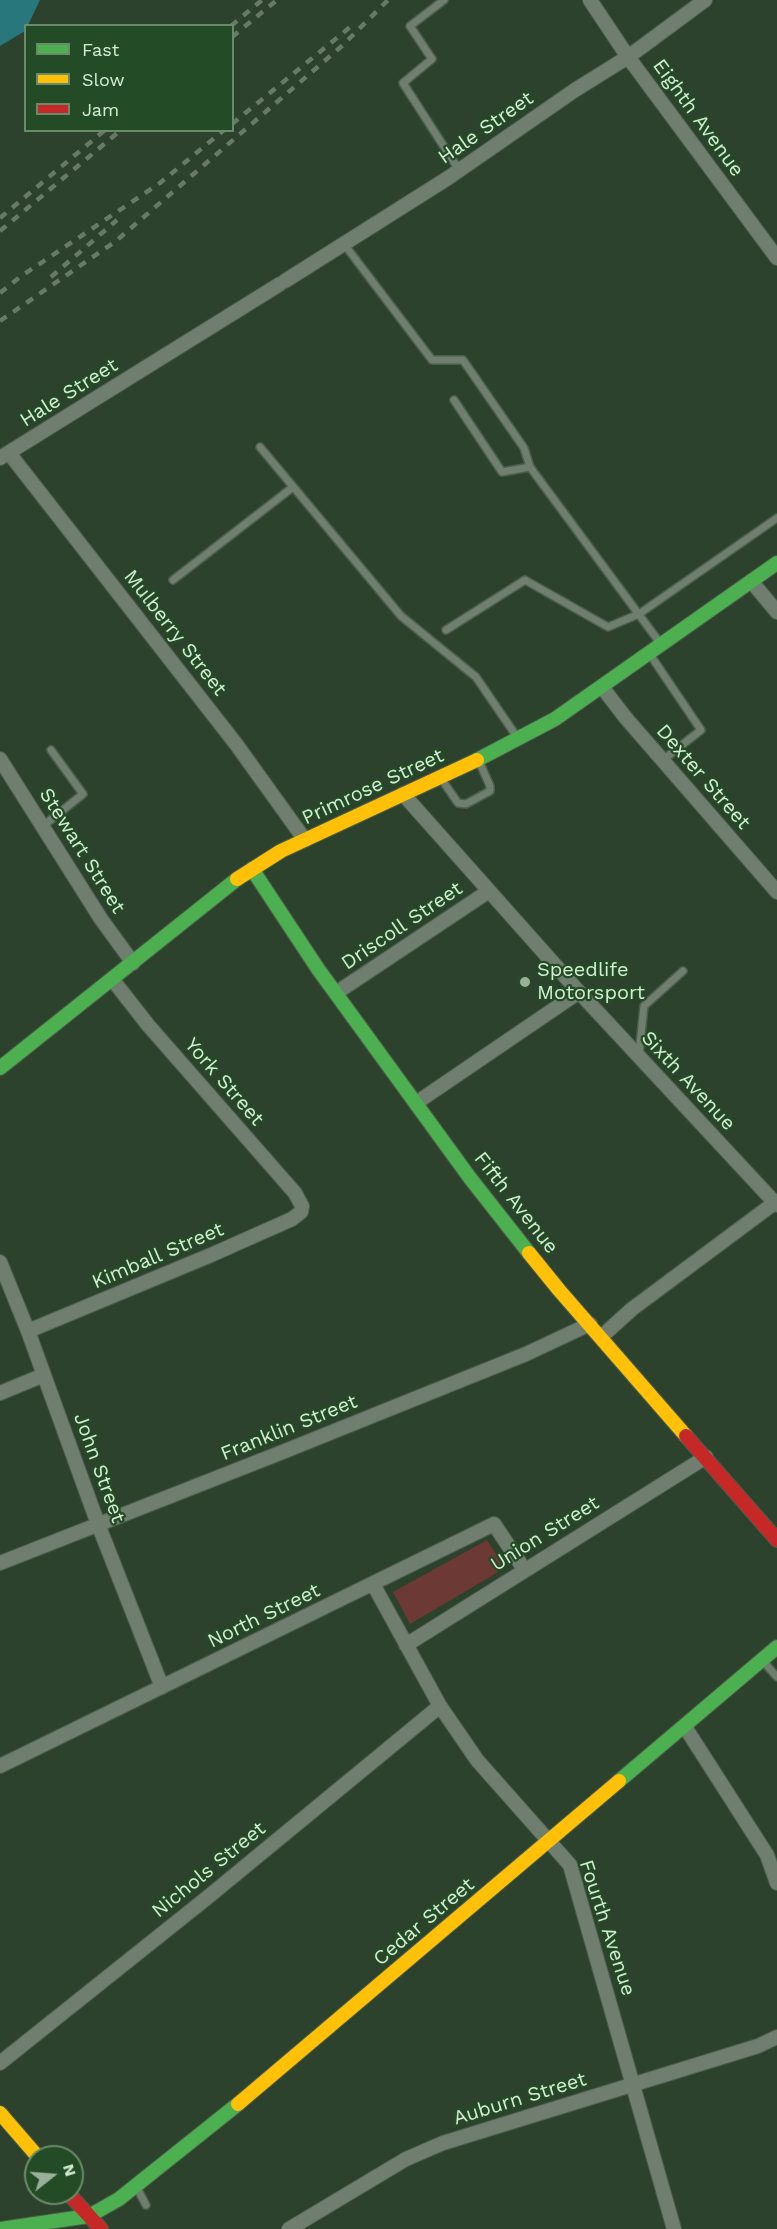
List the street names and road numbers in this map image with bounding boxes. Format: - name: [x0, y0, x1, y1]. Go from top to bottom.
- street label: Eighth Avenue: [647, 55, 749, 181]
- street label: Hale Street: [434, 86, 538, 170]
- street label: Hale Street: [16, 354, 122, 432]
- street label: Mulberry Street: [118, 565, 232, 701]
- street label: Dexter Street: [651, 720, 755, 834]
- street label: Primrose Street: [298, 744, 448, 830]
- street label: Stewart Street: [34, 784, 130, 918]
- street label: Driscoll Street: [337, 877, 467, 975]
- street label: Sixth Avenue: [636, 1026, 740, 1136]
- street label: York Street: [179, 1033, 269, 1131]
- street label: Fifth Avenue: [469, 1147, 563, 1259]
- street label: Kimball Street: [89, 1217, 227, 1295]
- street label: Franklin Street: [217, 1390, 361, 1466]
- street label: John Street: [68, 1410, 130, 1526]
- street label: Union Street: [486, 1491, 604, 1577]
- street label: North Street: [204, 1579, 324, 1653]
- street label: Nichols Street: [147, 1817, 271, 1923]
- street label: Fourth Avenue: [574, 1857, 640, 1999]
- street label: Cedar Street: [369, 1873, 479, 1971]
- street label: Auburn Street: [451, 2067, 589, 2131]

